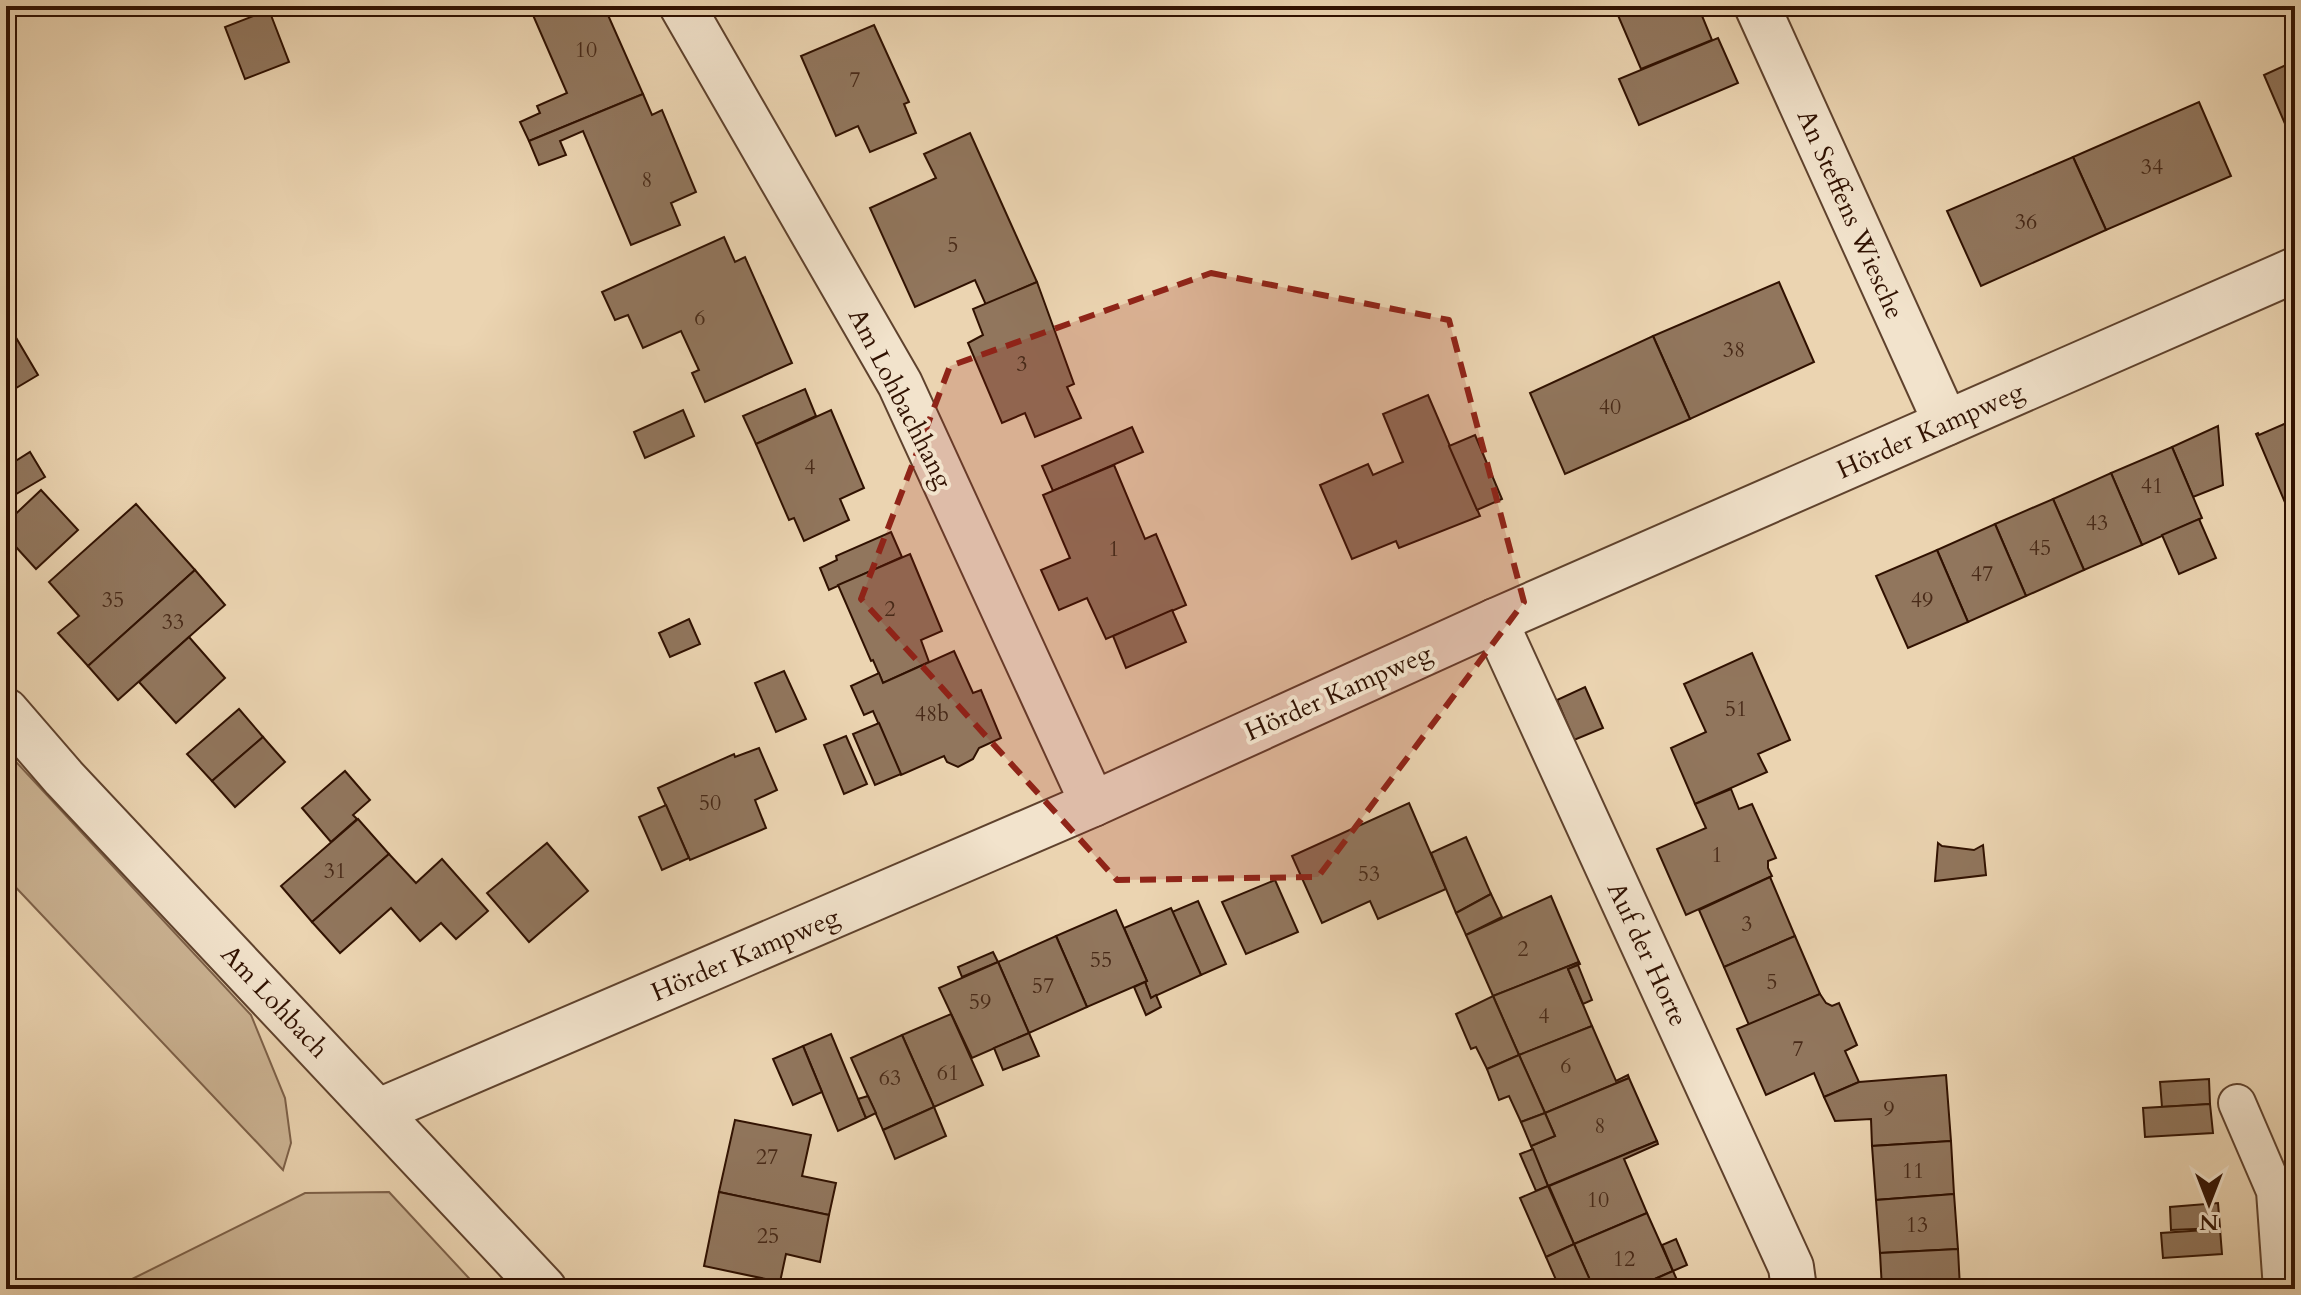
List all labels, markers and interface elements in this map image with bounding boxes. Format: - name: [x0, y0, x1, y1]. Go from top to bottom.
- house number: 10: [575, 35, 597, 65]
- house number: 7: [849, 65, 861, 95]
- street label: An Steffens Wiesche: [1789, 104, 1912, 324]
- house number: 34: [2141, 152, 2163, 182]
- house number: 8: [641, 165, 653, 195]
- house number: 36: [2015, 207, 2037, 237]
- house number: 5: [947, 230, 959, 260]
- street label: Am Lohbachhang: [840, 302, 961, 495]
- house number: 6: [694, 303, 706, 333]
- house number: 38: [1723, 335, 1745, 365]
- house number: 3: [1016, 349, 1028, 379]
- street label: Hörder Kampweg: [1831, 373, 2030, 487]
- house number: 40: [1599, 392, 1621, 422]
- house number: 4: [804, 452, 816, 482]
- house number: 41: [2141, 471, 2163, 501]
- house number: 43: [2086, 508, 2108, 538]
- house number: 45: [2029, 533, 2051, 563]
- house number: 1: [1108, 534, 1120, 564]
- house number: 47: [1971, 559, 1993, 589]
- house number: 35: [102, 585, 124, 615]
- house number: 49: [1911, 585, 1933, 615]
- house number: 2: [884, 594, 896, 624]
- house number: 33: [162, 607, 184, 637]
- street label: Hörder Kampweg: [1239, 635, 1438, 749]
- house number: 51: [1725, 694, 1747, 724]
- house number: 48b: [915, 699, 949, 729]
- house number: 50: [699, 788, 721, 818]
- house number: 1: [1711, 840, 1723, 870]
- house number: 31: [324, 856, 346, 886]
- house number: 53: [1358, 859, 1380, 889]
- street label: Auf der Horte: [1599, 877, 1696, 1032]
- street label: Hörder Kampweg: [646, 899, 845, 1010]
- house number: 3: [1741, 909, 1753, 939]
- house number: 2: [1517, 934, 1529, 964]
- street label: Am Lohbach: [213, 937, 336, 1066]
- house number: 55: [1090, 945, 1112, 975]
- house number: 5: [1766, 967, 1778, 997]
- house number: 57: [1032, 971, 1054, 1001]
- house number: 59: [969, 987, 991, 1017]
- house number: 4: [1538, 1001, 1550, 1031]
- house number: 7: [1792, 1034, 1804, 1064]
- house number: 6: [1560, 1051, 1572, 1081]
- house number: 61: [937, 1058, 959, 1088]
- house number: 63: [879, 1063, 901, 1093]
- house number: 9: [1883, 1094, 1895, 1124]
- house number: 8: [1594, 1111, 1606, 1141]
- house number: 27: [756, 1142, 778, 1172]
- house number: 11: [1902, 1156, 1924, 1186]
- north arrow: [2169, 1163, 2249, 1243]
- house number: 10: [1587, 1185, 1609, 1215]
- text: N: [2199, 1207, 2219, 1237]
- house number: 13: [1906, 1210, 1928, 1240]
- house number: 25: [757, 1221, 779, 1251]
- house number: 12: [1613, 1244, 1635, 1274]

